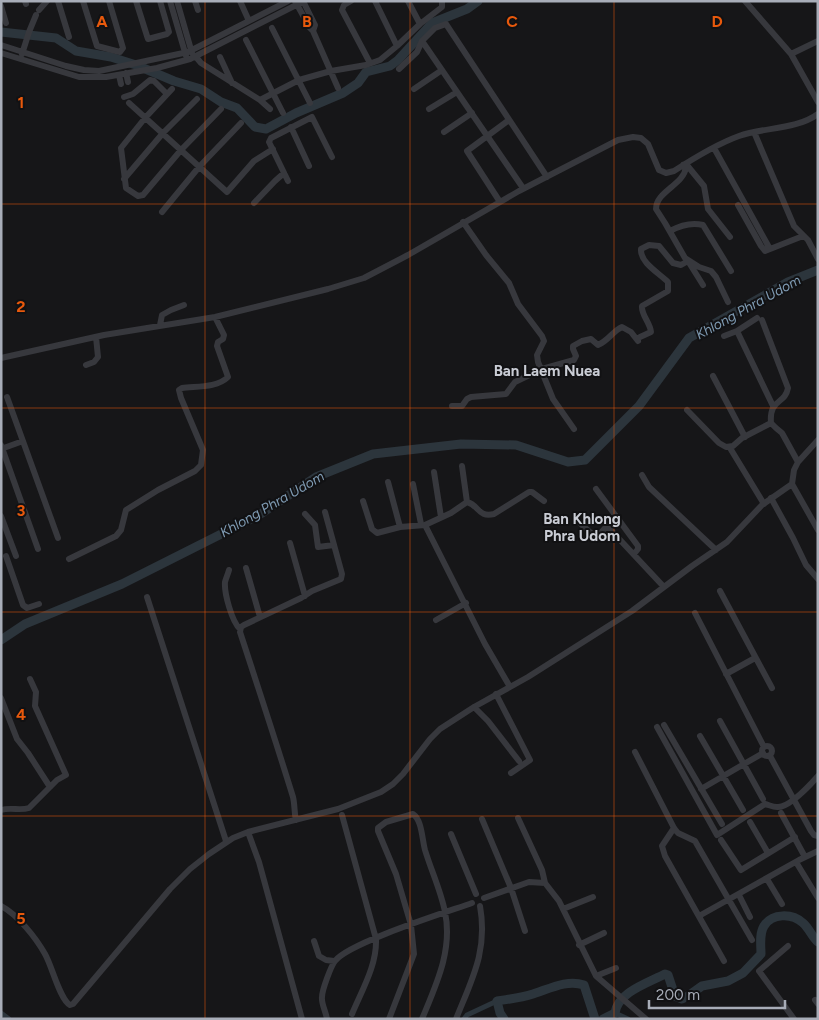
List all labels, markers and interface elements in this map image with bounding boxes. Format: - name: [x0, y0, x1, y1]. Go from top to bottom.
- text: A: [96, 12, 108, 31]
- text: B: [302, 12, 312, 31]
- text: C: [506, 12, 518, 31]
- text: D: [711, 12, 723, 31]
- text: 1: [18, 93, 24, 112]
- water label: Khlong Phra Udom: [693, 271, 804, 343]
- text: 2: [16, 297, 26, 316]
- district label: Ban Laem Nuea: [494, 362, 600, 380]
- water label: Khlong Phra Udom: [217, 468, 327, 541]
- text: 3: [17, 501, 26, 520]
- district label: Ban Khlong Phra Udom: [543, 510, 621, 545]
- text: 4: [16, 705, 26, 724]
- text: 5: [16, 909, 26, 928]
- scale bar: [649, 978, 785, 1010]
- text: 200 m: [656, 986, 700, 1004]

